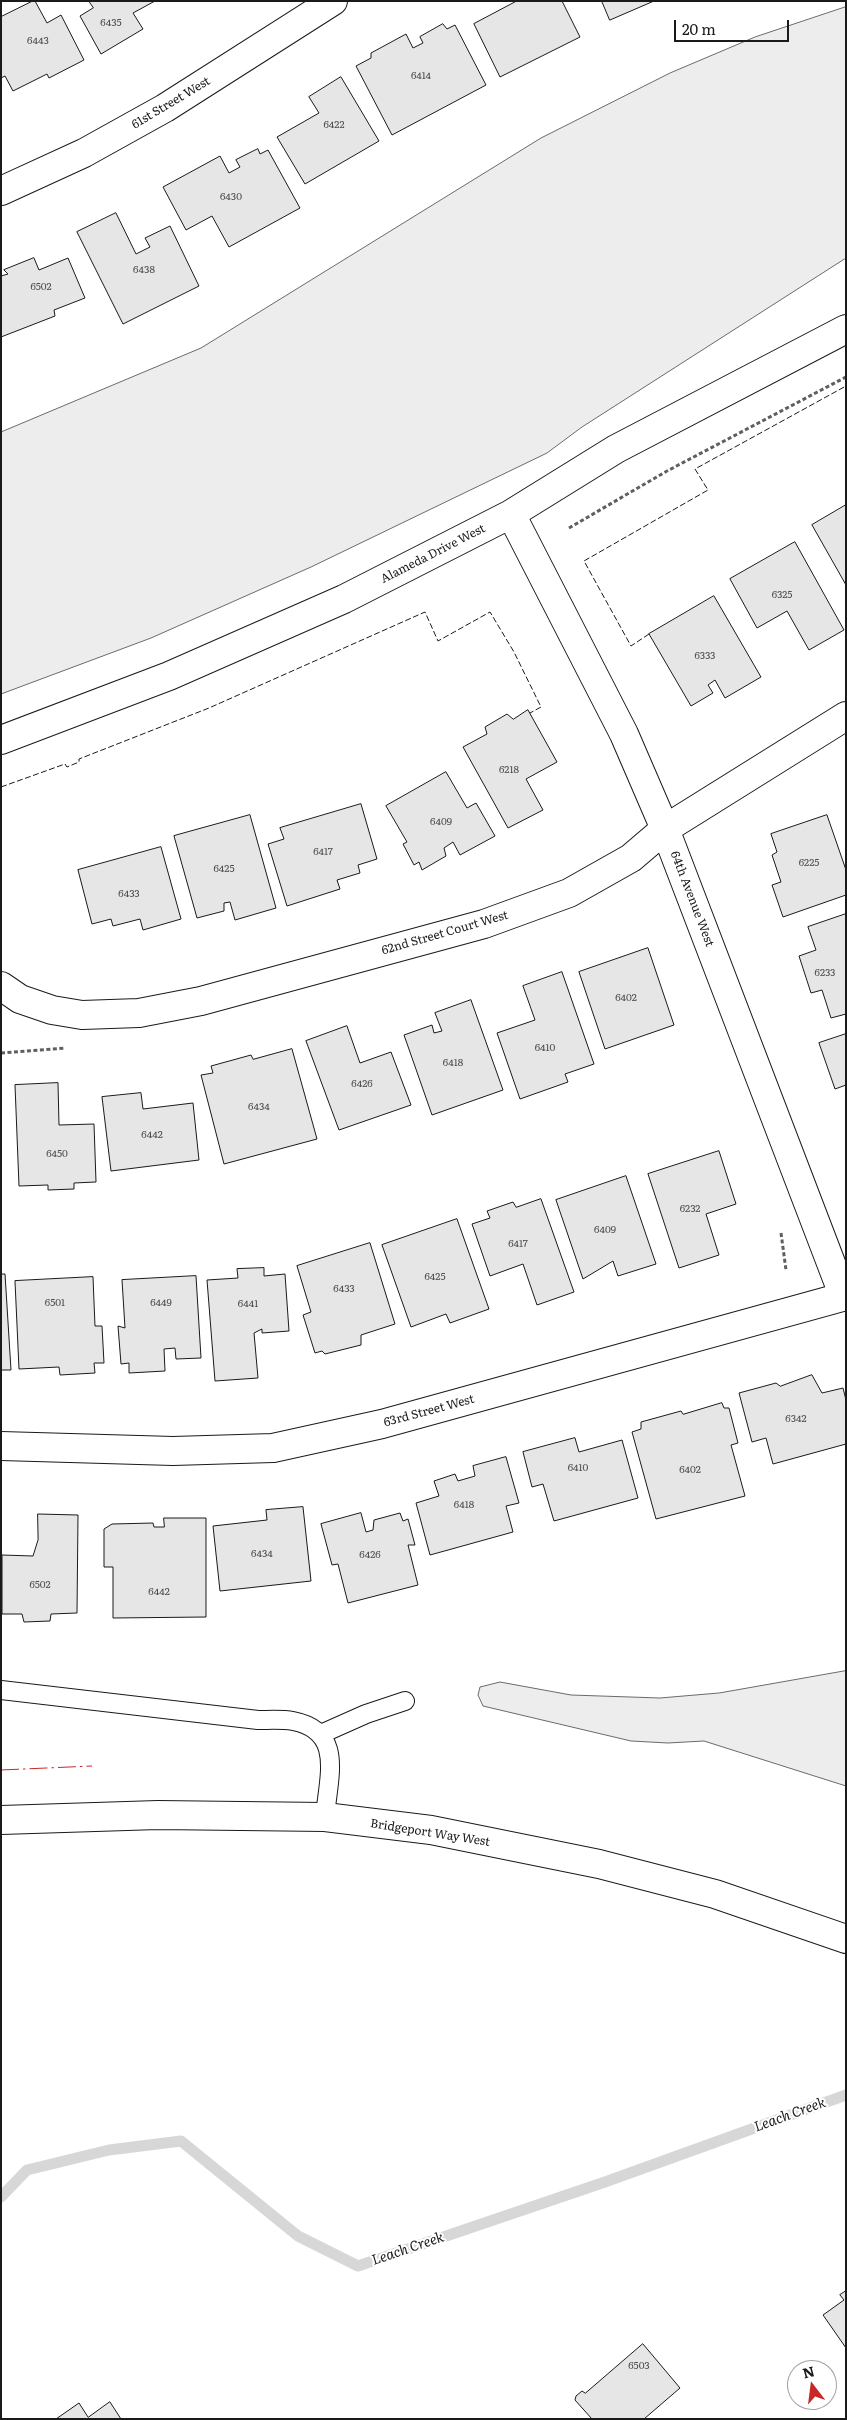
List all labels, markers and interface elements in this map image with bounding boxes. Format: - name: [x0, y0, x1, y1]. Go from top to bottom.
- scale bar: [677, 10, 792, 42]
- house number: 6435: [100, 17, 122, 29]
- text: 20 m: [682, 17, 716, 40]
- house number: 6443: [27, 35, 49, 47]
- house number: 6414: [411, 70, 431, 82]
- street label: 61st Street West: [129, 74, 213, 132]
- house number: 6422: [323, 119, 345, 131]
- house number: 6430: [220, 191, 242, 203]
- house number: 6438: [133, 264, 155, 276]
- house number: 6502: [30, 281, 52, 293]
- street label: Alameda Drive West: [378, 521, 488, 587]
- house number: 6325: [772, 589, 792, 601]
- house number: 6333: [694, 650, 716, 662]
- house number: 6218: [499, 764, 519, 776]
- house number: 6409: [430, 816, 452, 828]
- house number: 6417: [313, 846, 333, 858]
- street label: 64th Avenue West: [667, 849, 717, 949]
- house number: 6225: [799, 857, 819, 869]
- house number: 6425: [213, 863, 235, 875]
- house number: 6433: [118, 888, 140, 900]
- street label: 62nd Street Court West: [380, 908, 510, 958]
- house number: 6233: [815, 967, 835, 979]
- house number: 6402: [615, 992, 637, 1004]
- house number: 6410: [535, 1042, 555, 1054]
- house number: 6418: [443, 1057, 463, 1069]
- house number: 6426: [351, 1078, 373, 1090]
- house number: 6434: [248, 1101, 270, 1113]
- house number: 6442: [141, 1129, 163, 1141]
- house number: 6450: [46, 1148, 68, 1160]
- house number: 6232: [680, 1203, 700, 1215]
- house number: 6409: [594, 1224, 616, 1236]
- house number: 6417: [508, 1238, 528, 1250]
- house number: 6425: [424, 1271, 446, 1283]
- house number: 6433: [333, 1283, 355, 1295]
- house number: 6501: [45, 1297, 65, 1309]
- house number: 6449: [150, 1297, 172, 1309]
- house number: 6441: [238, 1298, 258, 1310]
- street label: 63rd Street West: [382, 1392, 476, 1430]
- house number: 6342: [785, 1413, 807, 1425]
- house number: 6410: [568, 1462, 588, 1474]
- house number: 6402: [679, 1464, 701, 1476]
- house number: 6418: [454, 1499, 474, 1511]
- house number: 6434: [251, 1548, 273, 1560]
- house number: 6426: [359, 1549, 381, 1561]
- house number: 6502: [29, 1579, 51, 1591]
- house number: 6442: [148, 1586, 170, 1598]
- street label: Bridgeport Way West: [369, 1816, 491, 1850]
- water label: Leach Creek: [752, 2094, 828, 2136]
- water label: Leach Creek: [370, 2229, 446, 2269]
- house number: 6503: [628, 2360, 650, 2372]
- north arrow: [787, 2360, 837, 2410]
- text: N: [800, 2360, 817, 2383]

